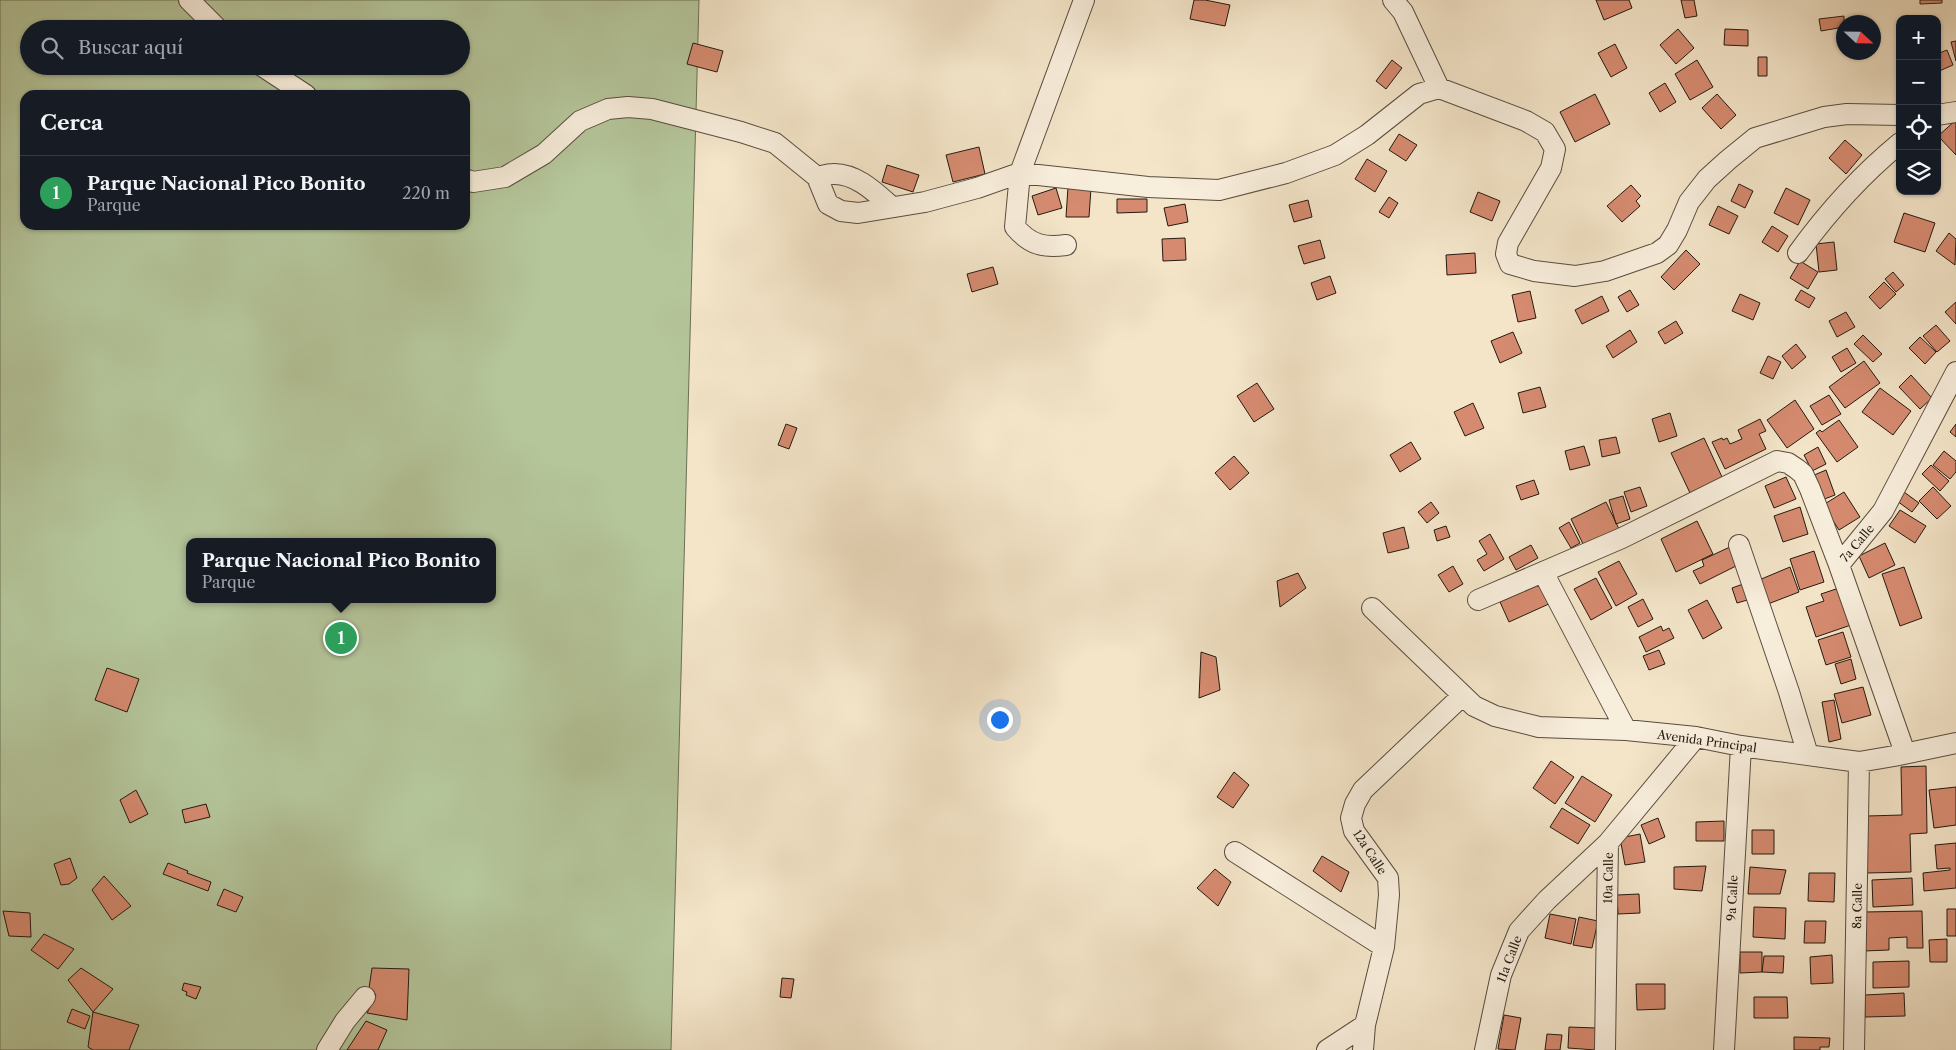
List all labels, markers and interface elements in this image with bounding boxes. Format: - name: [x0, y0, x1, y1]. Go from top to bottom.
- north arrow: [1836, 15, 1881, 60]
- map controls: [1896, 15, 1941, 195]
- button: +: [1896, 15, 1941, 60]
- search box: [20, 20, 470, 75]
- icon: search: [38, 34, 66, 62]
- text: Buscar aquí: [78, 36, 183, 59]
- button: −: [1896, 60, 1941, 105]
- button: locate: [1896, 105, 1941, 150]
- text: Cerca: [40, 110, 103, 135]
- button: layers: [1896, 150, 1941, 195]
- text: Parque Nacional Pico Bonito: [87, 172, 366, 195]
- text: 1: [52, 183, 60, 203]
- text: 220 m: [402, 183, 450, 203]
- text: Parque: [87, 195, 141, 215]
- street label: 7a Calle: [1837, 521, 1877, 565]
- popup: [186, 538, 496, 603]
- text: Parque Nacional Pico Bonito: [202, 549, 480, 572]
- text: Parque: [202, 572, 256, 592]
- pin: 1: [325, 619, 357, 657]
- your location: [987, 707, 1013, 733]
- street label: Avenida Principal: [1655, 726, 1758, 755]
- street label: 12a Calle: [1350, 827, 1390, 878]
- street label: 10a Calle: [1600, 852, 1616, 904]
- street label: 9a Calle: [1723, 874, 1741, 921]
- street label: 8a Calle: [1849, 883, 1865, 929]
- street label: 11a Calle: [1493, 933, 1525, 985]

